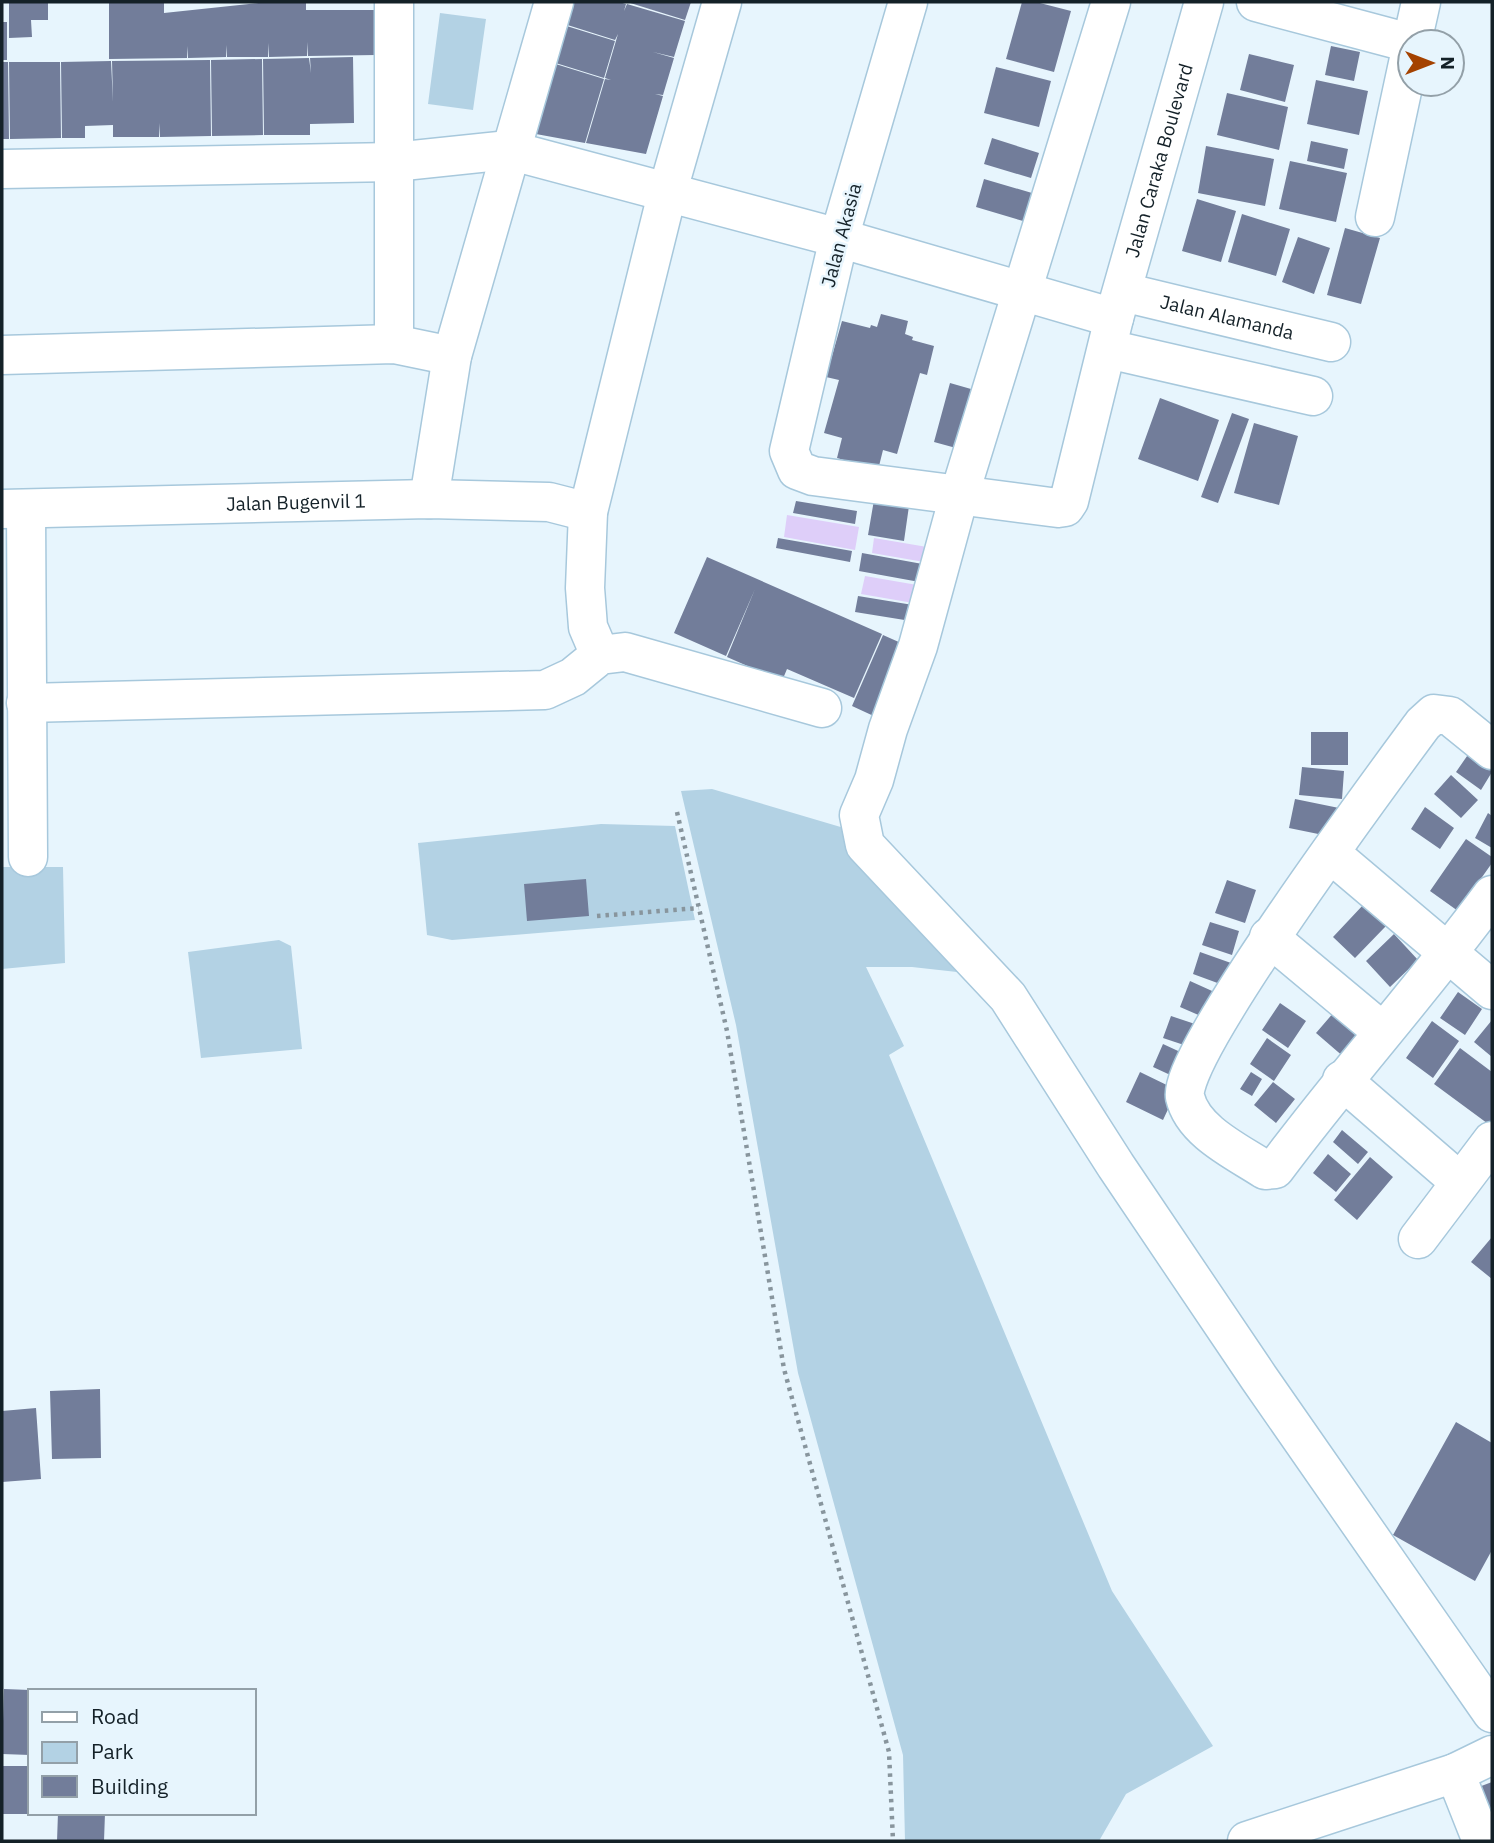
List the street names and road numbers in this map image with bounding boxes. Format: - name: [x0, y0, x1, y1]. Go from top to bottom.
- street label: Jalan Caraka Boulevard: [1120, 61, 1198, 260]
- street label: Jalan Akasia: [816, 180, 866, 290]
- street label: Jalan Alamanda: [1158, 289, 1296, 345]
- street label: Jalan Bugenvil 1: [226, 488, 366, 516]

